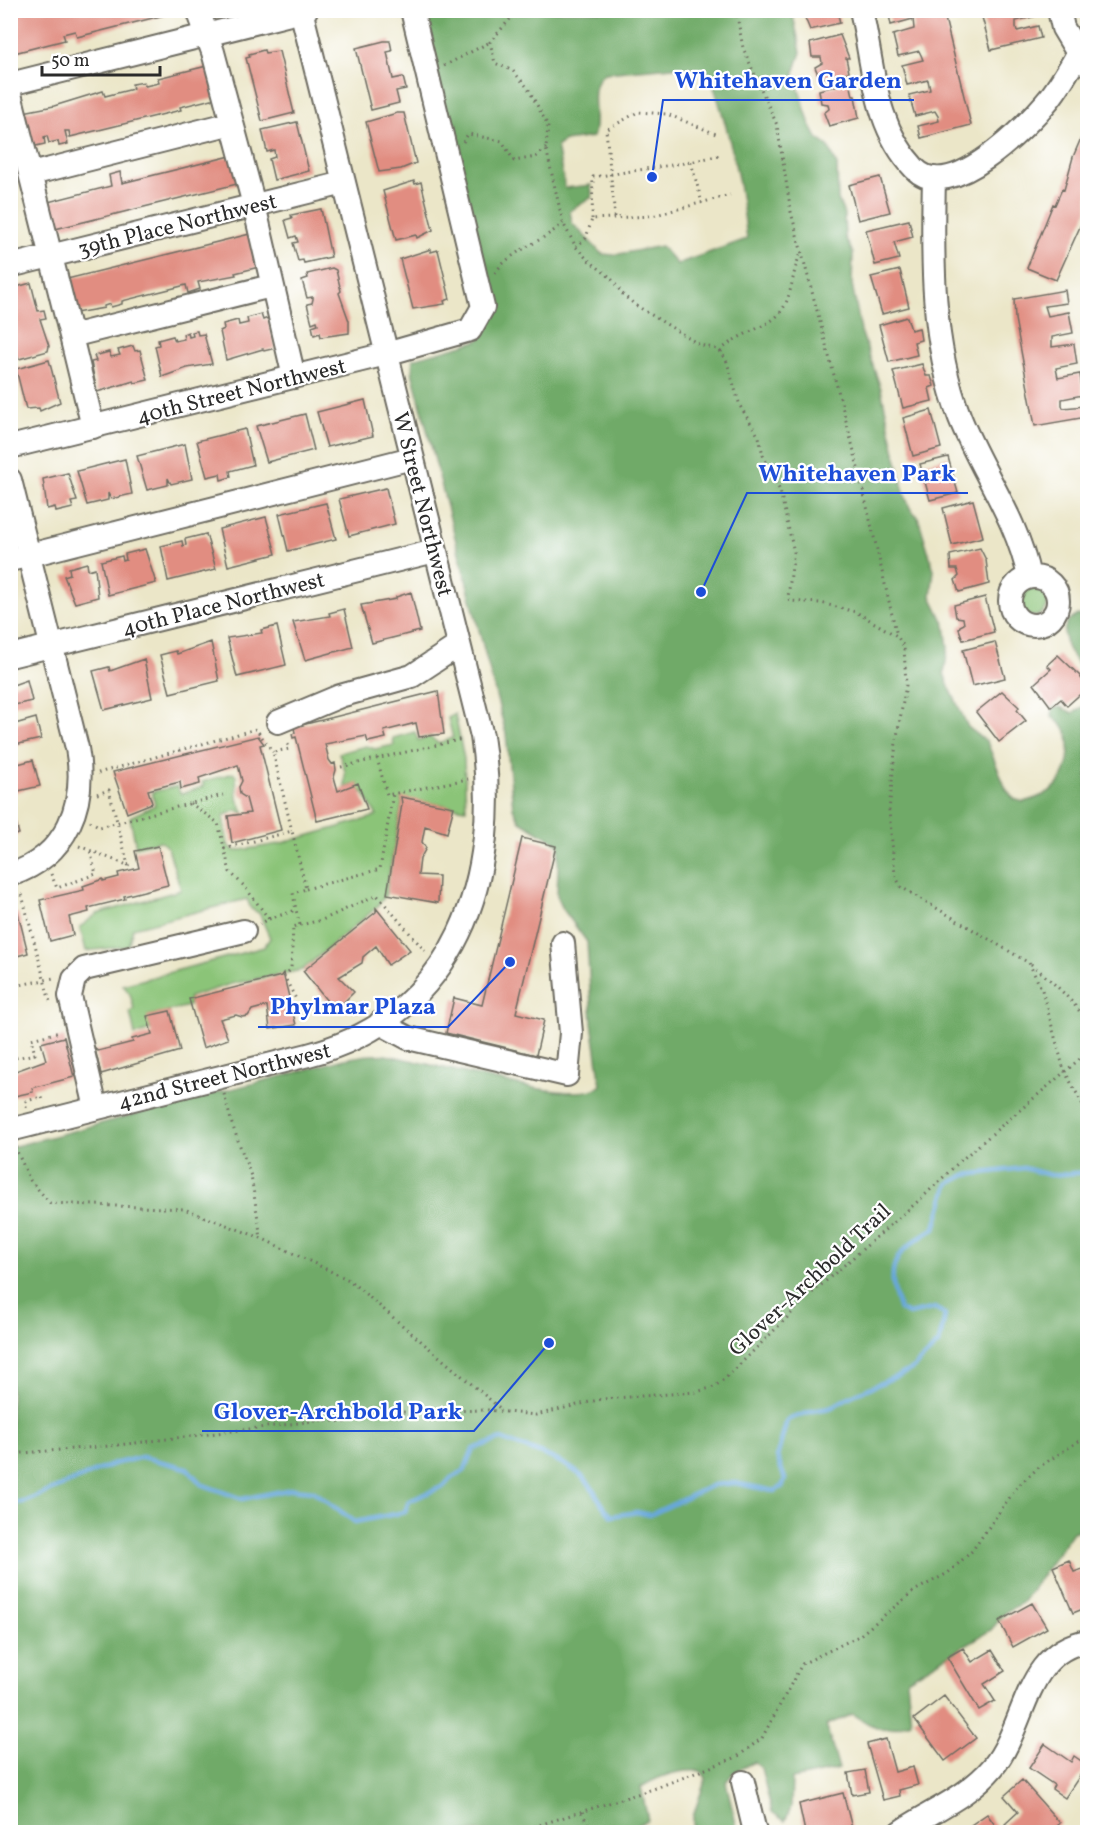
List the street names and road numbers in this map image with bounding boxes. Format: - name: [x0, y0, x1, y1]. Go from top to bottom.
- street label: 39th Place Northwest: [75, 187, 281, 266]
- street label: 40th Street Northwest: [134, 351, 350, 433]
- street label: W Street Northwest: [384, 409, 460, 601]
- street label: 40th Place Northwest: [119, 565, 328, 646]
- street label: 42nd Street Northwest: [115, 1036, 335, 1119]
- street label: Glover-Archbold Trail: [723, 1197, 899, 1364]

